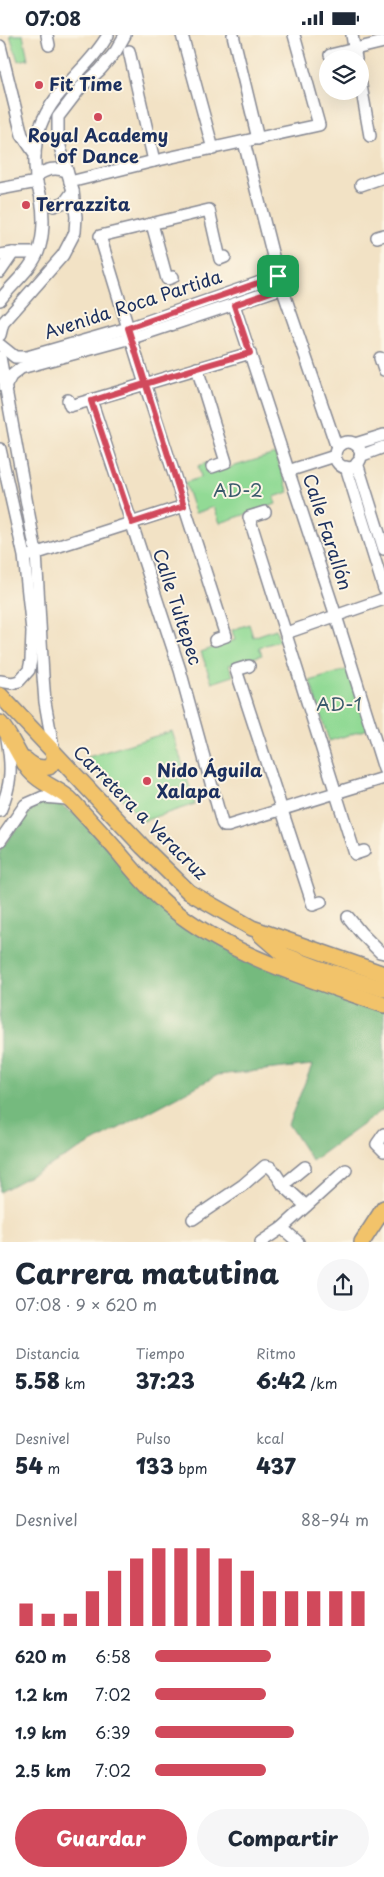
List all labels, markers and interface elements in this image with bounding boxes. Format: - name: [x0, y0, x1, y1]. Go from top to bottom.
- text: 07:08: [25, 4, 81, 32]
- map controls: [319, 50, 369, 100]
- button: layers: [319, 50, 369, 100]
- place label: Fit Time: [49, 70, 123, 97]
- marker: Fit Time: [33, 79, 45, 91]
- marker: Royal Academy of Dance: [92, 111, 104, 123]
- place label: Royal Academy of Dance: [28, 121, 168, 169]
- place label: Terrazzita: [36, 190, 131, 217]
- marker: Terrazzita: [20, 199, 32, 211]
- pin: [257, 255, 299, 297]
- street label: Avenida Roca Partida: [40, 262, 225, 345]
- icon: arrive: [264, 262, 292, 290]
- street label: Calle Farallón: [297, 470, 360, 593]
- park label: AD-2: [213, 476, 263, 503]
- street label: Calle Tultepec: [147, 545, 210, 668]
- park label: AD-1: [316, 690, 362, 717]
- street label: Carretera a Veracruz: [68, 739, 215, 886]
- place label: Nido Águila Xalapa: [157, 756, 263, 804]
- marker: Nido Águila Xalapa: [141, 775, 153, 787]
- text: Carrera matutina: [15, 1251, 279, 1294]
- button: share: [317, 1259, 369, 1311]
- text: 07:08 · 9 × 620 m: [15, 1292, 157, 1316]
- text: Distancia: [15, 1343, 80, 1364]
- text: Tiempo: [136, 1343, 185, 1364]
- text: Ritmo: [256, 1343, 296, 1364]
- text: 5.58: [15, 1364, 60, 1396]
- text: 37:23: [136, 1364, 195, 1396]
- text: 6:42: [256, 1364, 306, 1396]
- text: km: [60, 1373, 86, 1394]
- text: /km: [306, 1373, 337, 1394]
- text: Desnivel: [15, 1428, 70, 1449]
- text: Pulso: [136, 1428, 171, 1449]
- text: kcal: [256, 1428, 284, 1449]
- text: 54: [15, 1449, 43, 1481]
- text: 133: [136, 1449, 174, 1481]
- text: 437: [256, 1449, 296, 1481]
- text: m: [43, 1458, 60, 1479]
- text: bpm: [174, 1458, 207, 1479]
- text: Desnivel: [15, 1507, 77, 1531]
- text: 88–94 m: [301, 1507, 369, 1531]
- text: 620 m: [15, 1644, 66, 1668]
- text: 6:58: [95, 1644, 131, 1668]
- text: 1.2 km: [15, 1682, 68, 1706]
- text: 7:02: [95, 1682, 131, 1706]
- text: 1.9 km: [15, 1720, 67, 1744]
- text: 6:39: [95, 1720, 130, 1744]
- text: 2.5 km: [15, 1758, 71, 1782]
- text: 7:02: [95, 1758, 131, 1782]
- button: Guardar: [15, 1809, 187, 1867]
- button: Compartir: [197, 1809, 369, 1867]

